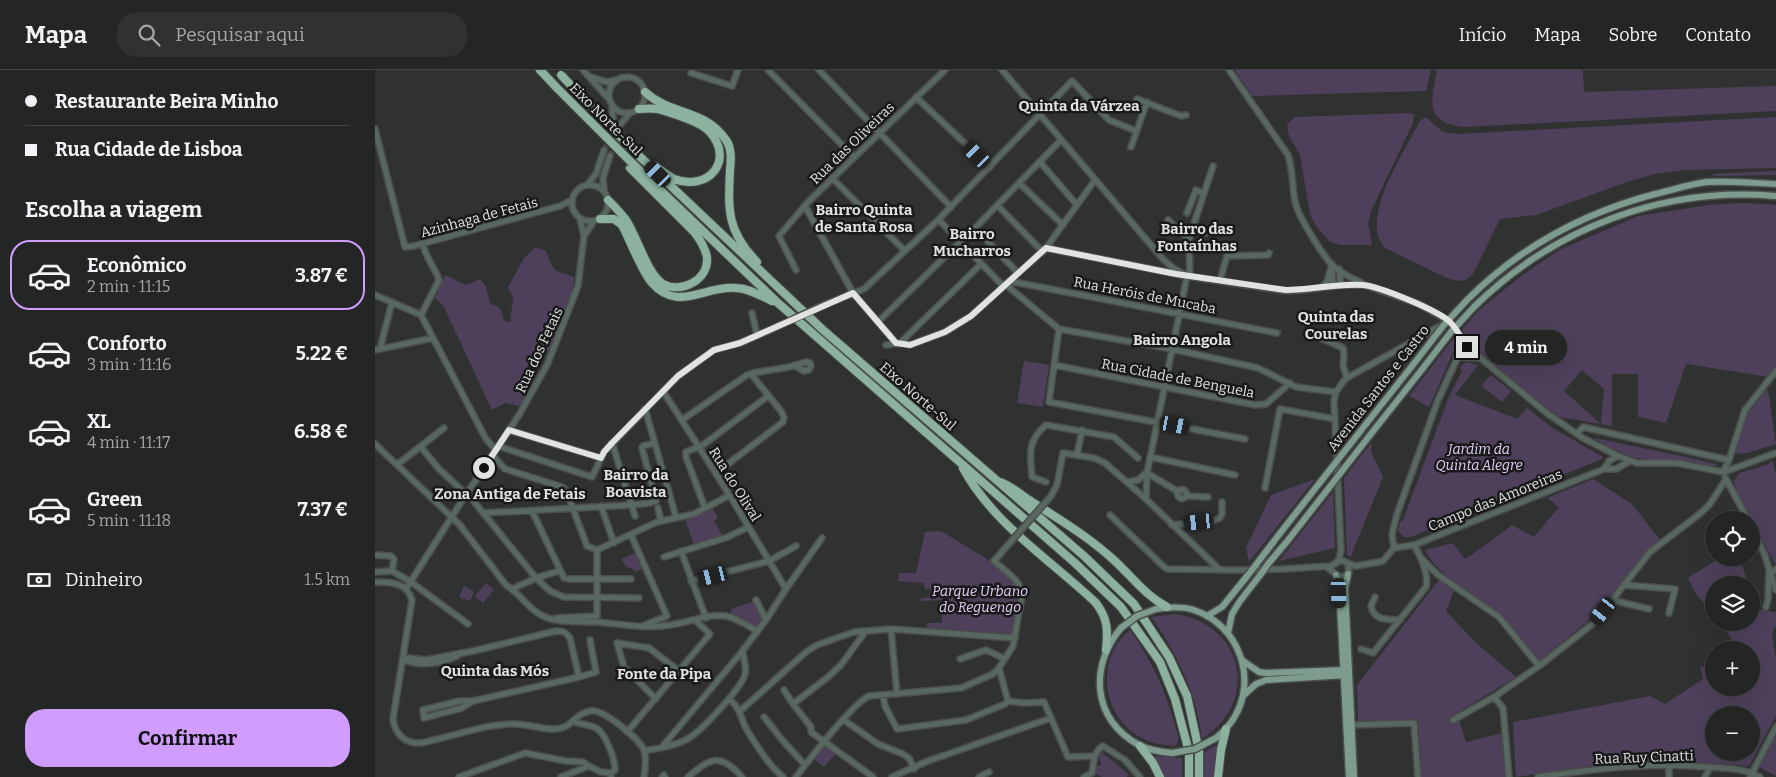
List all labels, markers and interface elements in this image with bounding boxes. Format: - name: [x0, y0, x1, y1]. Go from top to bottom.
- search box: [117, 12, 467, 57]
- text: Mapa: [25, 21, 87, 49]
- icon: search: [135, 21, 163, 49]
- text: Pesquisar aqui: [175, 23, 305, 46]
- text: Início: [1459, 24, 1506, 46]
- text: Mapa: [1534, 24, 1581, 46]
- text: Sobre: [1609, 24, 1657, 46]
- text: Contato: [1685, 24, 1751, 46]
- street label: Eixo Norte-Sul: [566, 80, 645, 159]
- text: Restaurante Beira Minho: [55, 90, 278, 113]
- district label: Quinta da Várzea: [1018, 97, 1140, 115]
- street label: Rua das Oliveiras: [807, 99, 898, 188]
- text: Rua Cidade de Lisboa: [55, 138, 243, 161]
- car: [960, 139, 993, 171]
- car: [642, 158, 674, 190]
- street label: Azinhaga de Fetais: [419, 194, 540, 241]
- text: Escolha a viagem: [25, 196, 202, 223]
- district label: Bairro Quinta de Santa Rosa: [815, 201, 914, 236]
- district label: Bairro das Fontaínhas: [1157, 220, 1237, 255]
- district label: Bairro Mucharros: [933, 225, 1011, 260]
- icon: car: [27, 253, 72, 298]
- text: Econômico: [87, 254, 187, 277]
- text: 3.87 €: [295, 264, 348, 287]
- street label: Rua Heróis de Mucaba: [1072, 273, 1218, 318]
- text: 2 min · 11:15: [87, 277, 170, 296]
- street label: Rua dos Fetais: [512, 305, 567, 396]
- district label: Quinta das Courelas: [1298, 308, 1374, 343]
- street label: Avenida Santos e Castro: [1324, 322, 1433, 455]
- callout: 4 min: [1485, 330, 1567, 364]
- icon: car: [27, 331, 72, 376]
- district label: Bairro Angola: [1133, 331, 1232, 349]
- text: Conforto: [87, 332, 167, 355]
- route end: [1456, 336, 1478, 358]
- text: 4 min: [1504, 338, 1548, 357]
- text: 5.22 €: [295, 342, 348, 365]
- text: 3 min · 11:16: [87, 355, 172, 374]
- street label: Rua Cidade de Benguela: [1100, 355, 1256, 402]
- street label: Eixo Norte-Sul: [876, 359, 959, 434]
- icon: car: [27, 409, 72, 454]
- text: XL: [87, 410, 111, 433]
- car: [1158, 415, 1191, 435]
- text: 6.58 €: [294, 420, 348, 443]
- text: 4 min · 11:17: [87, 433, 170, 452]
- park label: Jardim da Quinta Alegre: [1435, 441, 1523, 474]
- street label: Rua do Olival: [705, 444, 764, 525]
- route start: [473, 457, 495, 479]
- district label: Bairro da Boavista: [603, 466, 669, 501]
- street label: Campo das Amoreiras: [1426, 466, 1565, 535]
- district label: Zona Antiga de Fetais: [434, 485, 586, 503]
- icon: car: [27, 487, 72, 532]
- text: Green: [87, 488, 142, 511]
- text: 7.37 €: [297, 498, 348, 521]
- text: 5 min · 11:18: [87, 511, 171, 530]
- map controls: [1705, 511, 1760, 761]
- button: locate: [1705, 511, 1760, 566]
- car: [1183, 513, 1214, 531]
- car: [696, 565, 729, 587]
- icon: cash: [25, 566, 53, 594]
- text: Dinheiro: [65, 568, 143, 591]
- text: 1.5 km: [304, 570, 350, 589]
- button: layers: [1705, 576, 1760, 631]
- car: [1330, 578, 1347, 608]
- park label: Parque Urbano do Reguengo: [932, 583, 1028, 616]
- car: [1587, 595, 1618, 627]
- button: +: [1705, 641, 1760, 696]
- district label: Quinta das Mós: [441, 662, 549, 680]
- district label: Fonte da Pipa: [617, 665, 712, 683]
- button: −: [1705, 706, 1760, 761]
- button: Confirmar: [25, 709, 350, 767]
- street label: Rua Ruy Cinatti: [1594, 747, 1694, 768]

